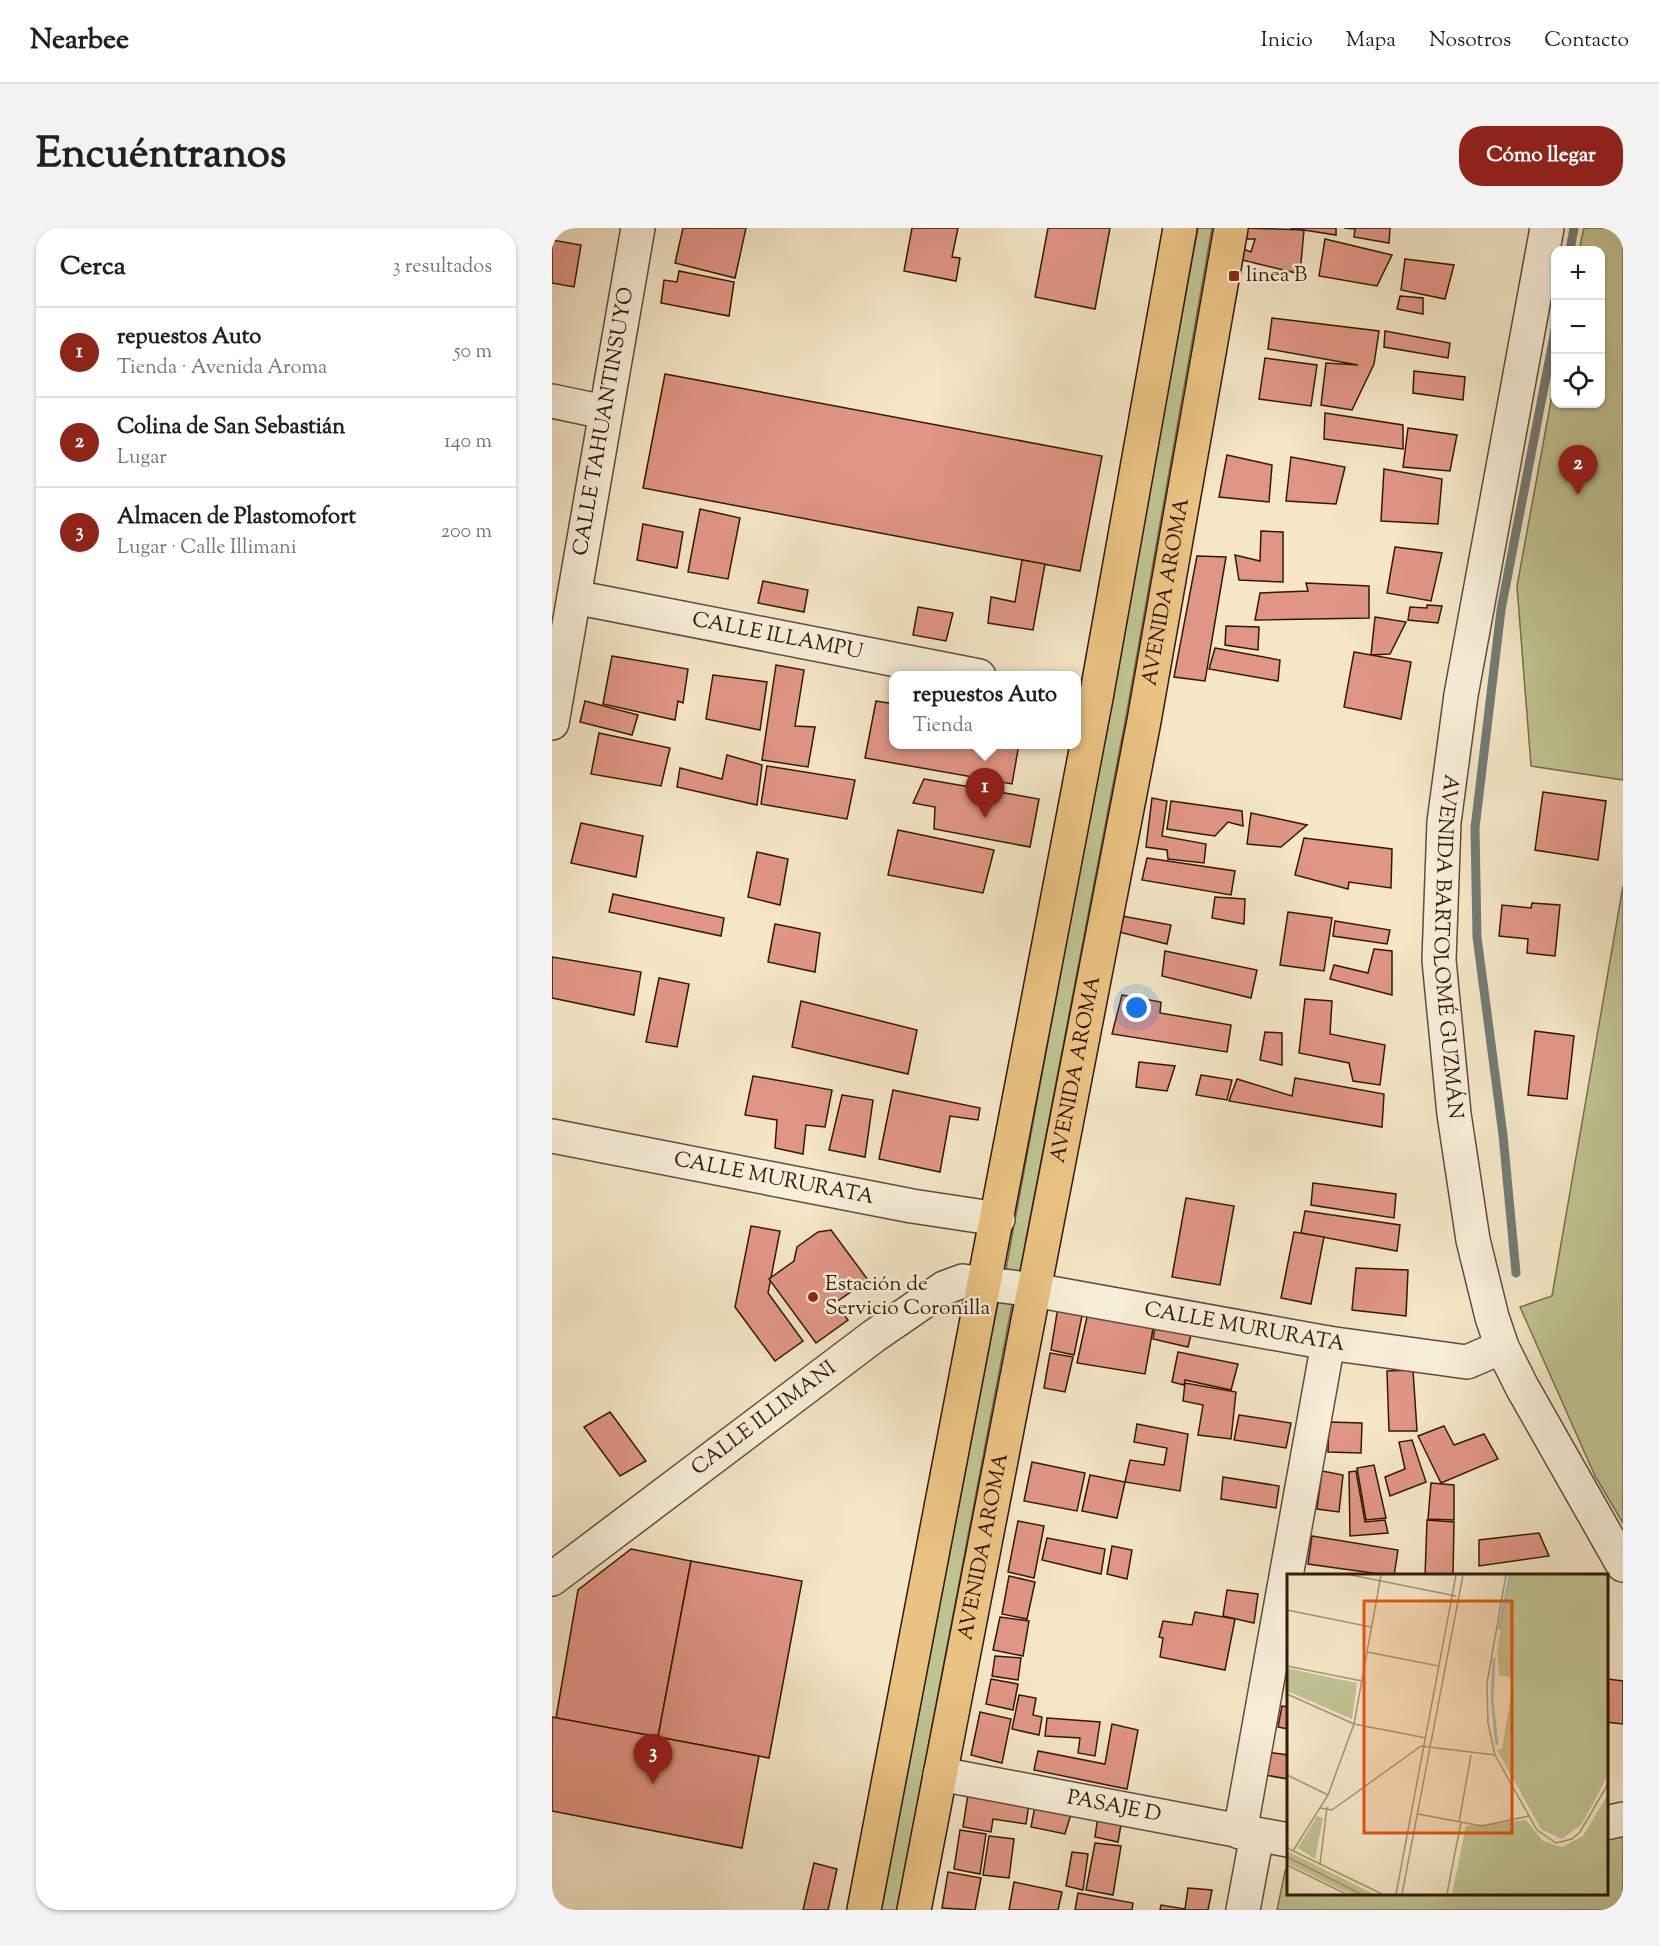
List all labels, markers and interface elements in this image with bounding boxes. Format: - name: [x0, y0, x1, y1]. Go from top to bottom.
- text: Nearbee: [30, 21, 129, 61]
- text: Inicio: [1261, 26, 1313, 56]
- text: Mapa: [1346, 26, 1396, 56]
- text: Nosotros: [1429, 26, 1511, 56]
- text: Contacto: [1544, 26, 1629, 56]
- text: Encuéntranos: [36, 126, 286, 186]
- button: Cómo llegar: [1459, 126, 1623, 186]
- map controls: [1551, 246, 1605, 408]
- button: +: [1551, 246, 1605, 300]
- text: Cerca: [60, 249, 126, 286]
- text: 3 resultados: [392, 253, 492, 282]
- place label: linea B: [1246, 261, 1307, 291]
- marker: linea B: [1227, 269, 1241, 283]
- street label: CALLE TAHUANTINSUYO: [566, 285, 642, 558]
- button: −: [1551, 300, 1605, 354]
- text: repuestos Auto: [117, 322, 261, 354]
- text: 1: [76, 338, 83, 367]
- text: 50 m: [454, 338, 492, 367]
- text: Tienda · Avenida Aroma: [117, 354, 327, 383]
- button: locate: [1551, 354, 1605, 408]
- text: Colina de San Sebastián: [117, 412, 345, 444]
- text: 2: [75, 428, 84, 457]
- text: 140 m: [444, 428, 492, 457]
- text: Lugar: [117, 444, 167, 473]
- pin: 2: [1558, 446, 1598, 495]
- street label: AVENIDA AROMA: [1135, 496, 1198, 688]
- text: Almacen de Plastomofort: [117, 502, 356, 534]
- text: 3: [75, 518, 84, 547]
- text: 200 m: [441, 518, 492, 547]
- text: Lugar · Calle Illimani: [117, 534, 297, 563]
- street label: CALLE ILLAMPU: [689, 605, 865, 668]
- popup: [889, 671, 1081, 749]
- text: repuestos Auto: [913, 680, 1057, 712]
- text: Tienda: [913, 712, 973, 741]
- pin: 1: [966, 768, 1004, 818]
- street label: AVENIDA BARTOLOMÉ GUZMÁN: [1423, 772, 1469, 1121]
- street label: AVENIDA AROMA: [1044, 973, 1109, 1166]
- your location: [1122, 993, 1151, 1022]
- street label: CALLE MURURATA: [671, 1145, 877, 1213]
- place label: Estación de Servicio Coronilla: [825, 1270, 991, 1324]
- marker: Estación de Servicio Coronilla: [806, 1290, 820, 1304]
- street label: CALLE MURURATA: [1142, 1295, 1347, 1360]
- street label: CALLE ILLIMANI: [686, 1354, 843, 1483]
- street label: AVENIDA AROMA: [951, 1451, 1017, 1643]
- inset map: [1287, 1574, 1608, 1895]
- pin: 3: [634, 1734, 672, 1784]
- street label: PASAJE D: [1064, 1783, 1163, 1831]

